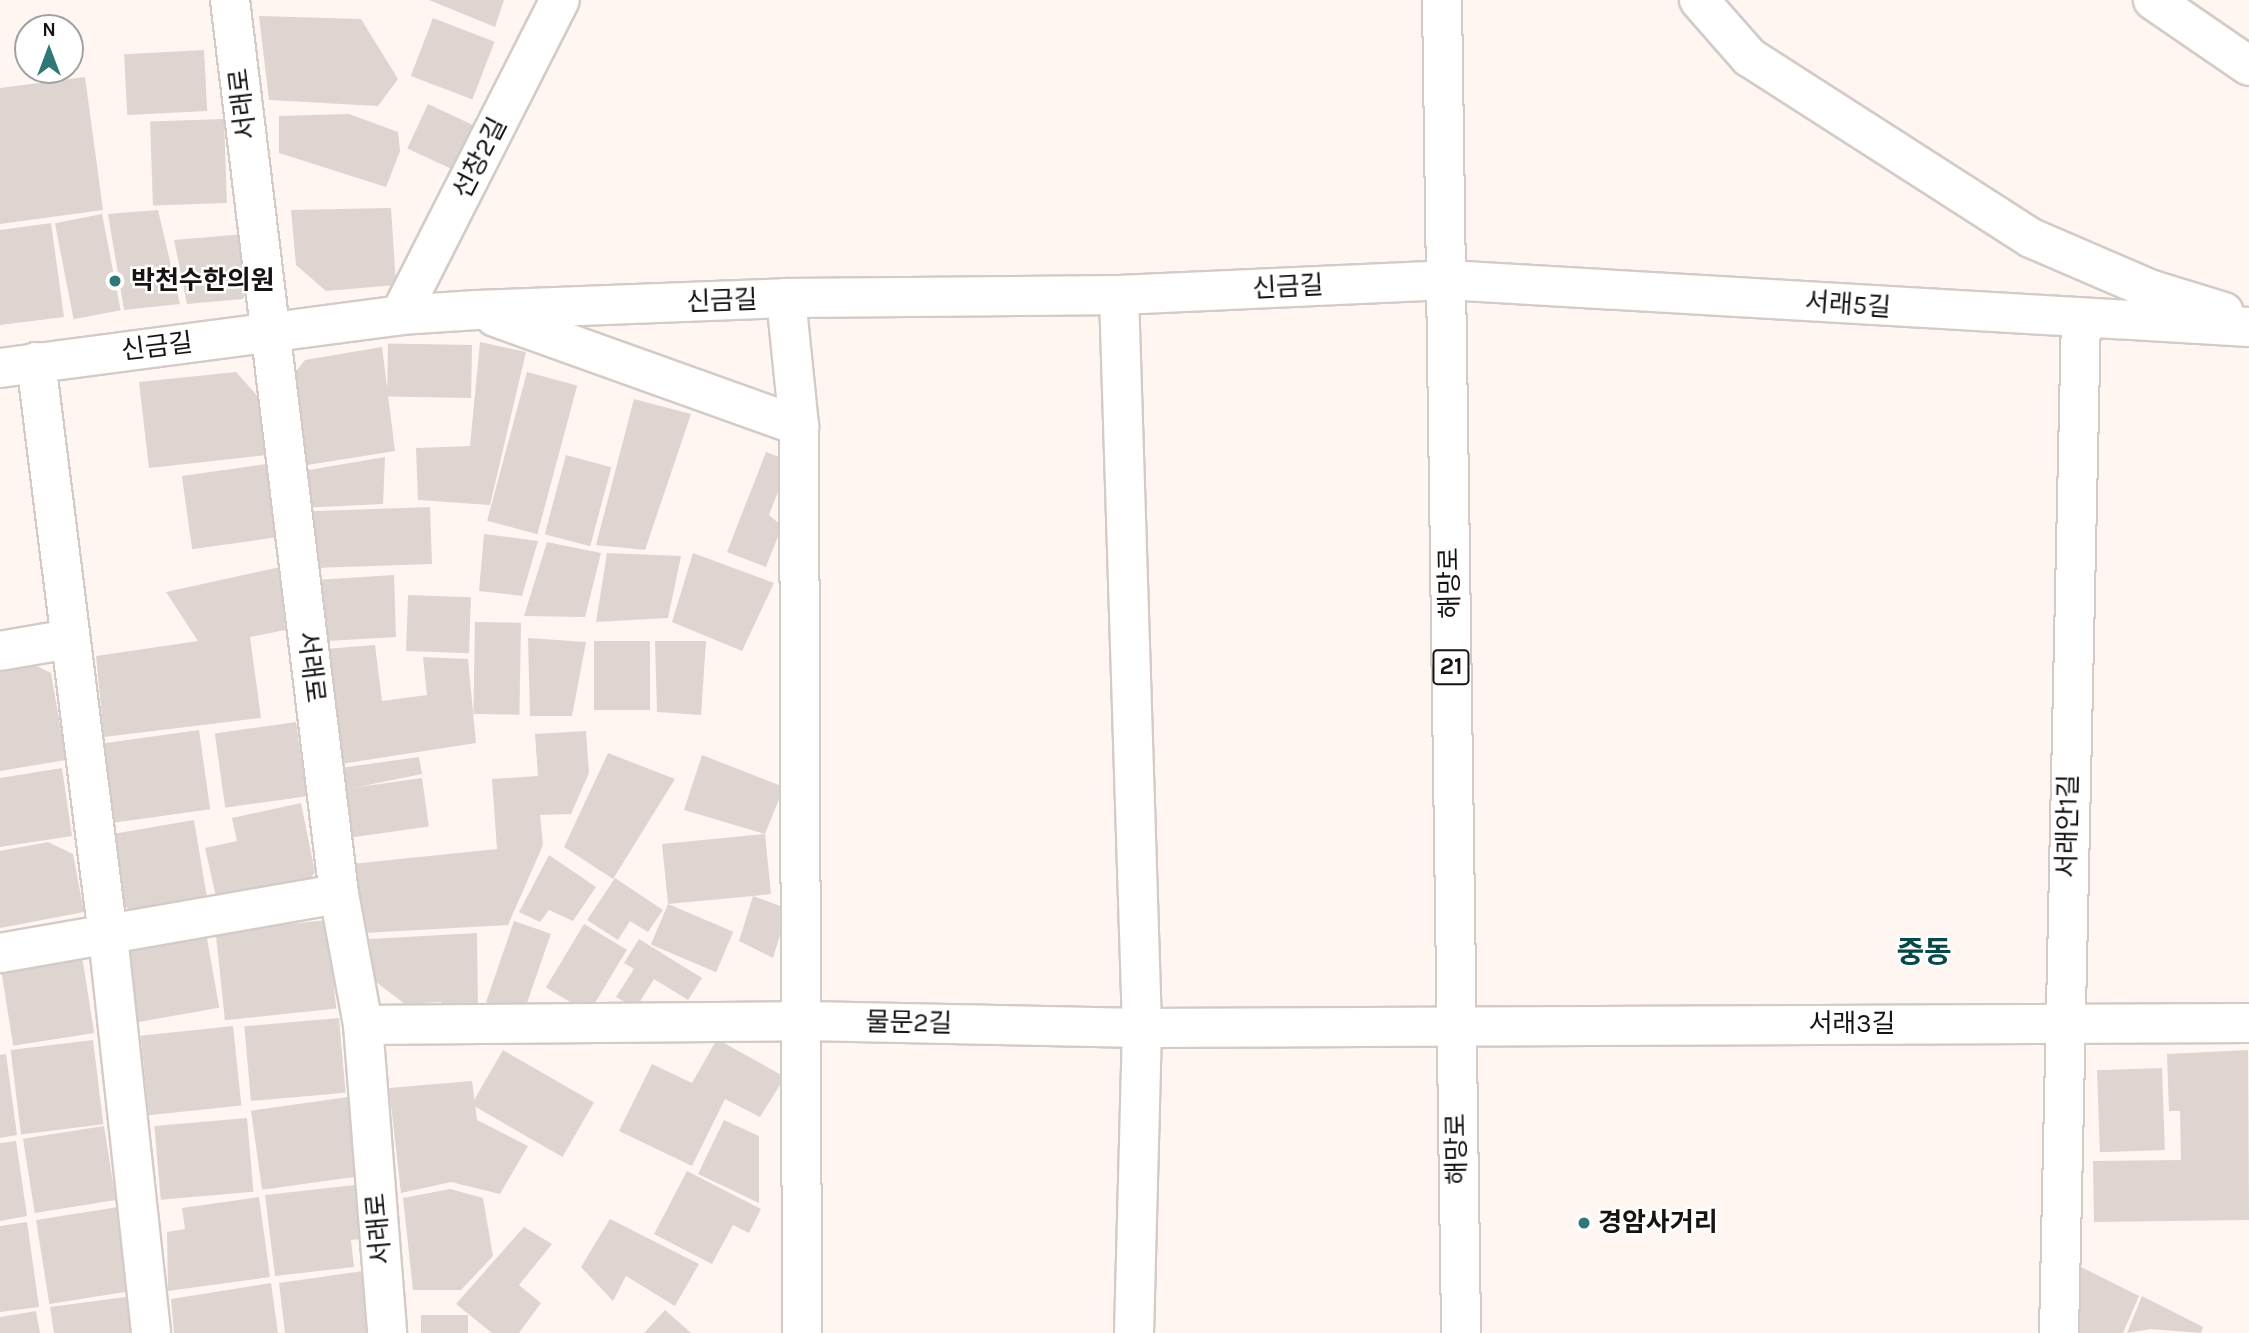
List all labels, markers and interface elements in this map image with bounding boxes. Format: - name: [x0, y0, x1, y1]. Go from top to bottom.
- north arrow: [14, 14, 84, 84]
- text: N: [42, 19, 56, 41]
- street label: 서래로: [223, 66, 263, 142]
- street label: 선창2길: [446, 112, 514, 204]
- place label: 박천수한의원: [131, 265, 275, 297]
- street label: 신금길: [1251, 270, 1325, 304]
- marker: 박천수한의원: [105, 271, 125, 291]
- street label: 신금길: [686, 284, 758, 318]
- street label: 서래5길: [1804, 286, 1892, 324]
- street label: 신금길: [119, 327, 195, 367]
- street label: 해망로: [1434, 547, 1466, 619]
- street label: 서래로: [291, 629, 331, 705]
- road number: 21: [1432, 646, 1470, 688]
- street label: 서래안1길: [2051, 774, 2085, 878]
- district label: 중동: [1896, 934, 1952, 970]
- street label: 물문2길: [865, 1007, 953, 1039]
- street label: 서래3길: [1808, 1008, 1896, 1040]
- street label: 해망로: [1441, 1113, 1473, 1185]
- street label: 서래로: [360, 1192, 398, 1266]
- place label: 경암사거리: [1598, 1207, 1718, 1239]
- marker: 경암사거리: [1576, 1215, 1592, 1231]

